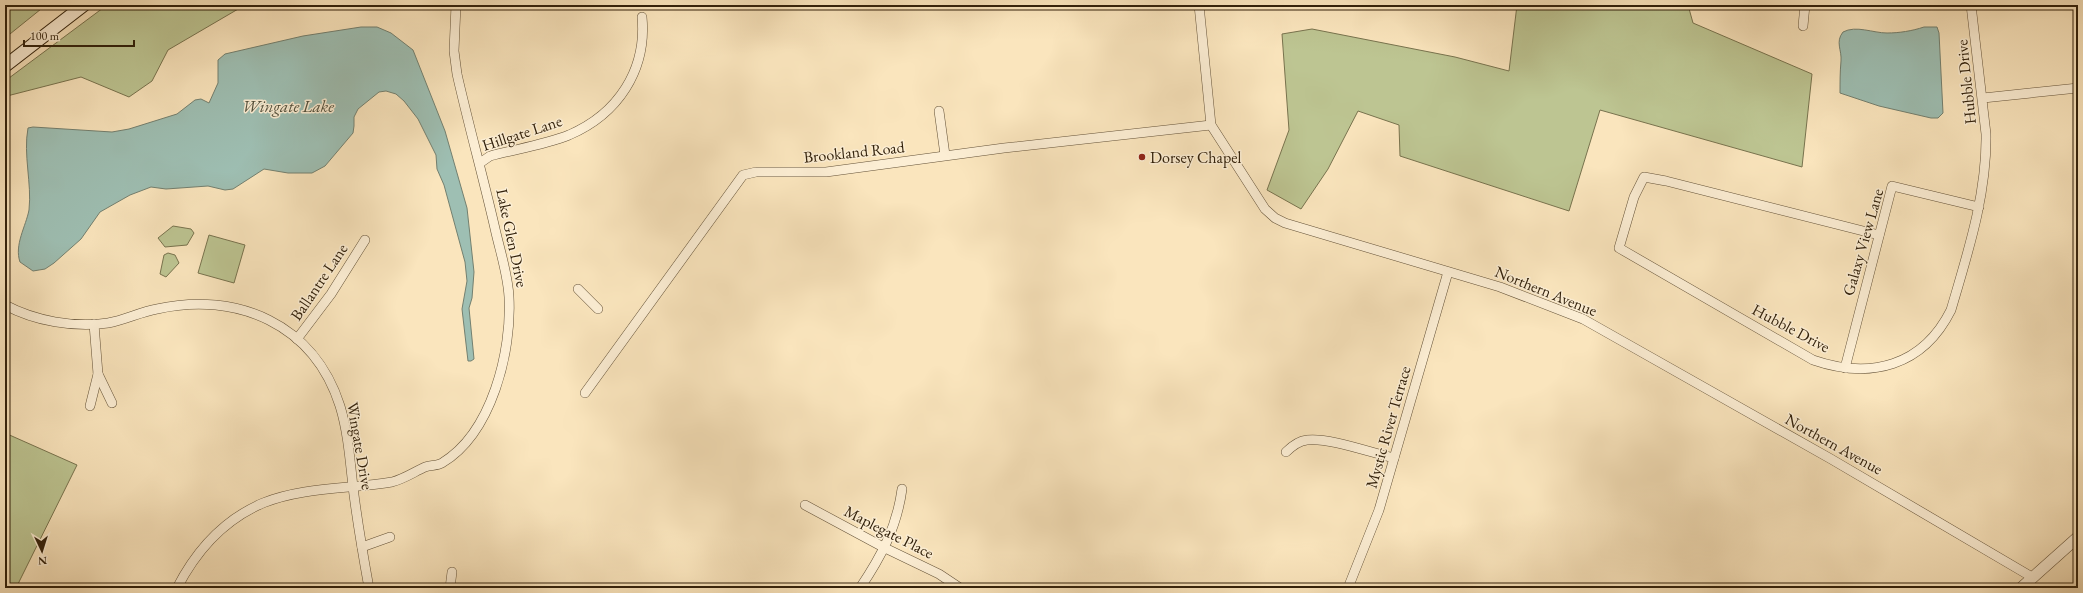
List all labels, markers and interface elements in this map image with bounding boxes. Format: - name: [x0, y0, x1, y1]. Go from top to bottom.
- scale bar: [24, 22, 134, 48]
- text: 100 m: [30, 28, 60, 44]
- street label: Hubble Drive: [1951, 39, 1981, 125]
- water label: Wingate Lake: [242, 95, 334, 117]
- street label: Hillgate Lane: [479, 110, 565, 156]
- street label: Brookland Road: [803, 136, 906, 168]
- place label: Dorsey Chapel: [1150, 147, 1241, 168]
- marker: Dorsey Chapel: [1137, 152, 1147, 162]
- street label: Galaxy View Lane: [1838, 186, 1888, 298]
- street label: Lake Glen Drive: [491, 187, 533, 289]
- street label: Ballantre Lane: [286, 239, 352, 325]
- street label: Northern Avenue: [1492, 261, 1600, 321]
- street label: Hubble Drive: [1749, 299, 1833, 357]
- street label: Mystic River Terrace: [1361, 363, 1415, 491]
- street label: Wingate Drive: [342, 400, 378, 492]
- street label: Northern Avenue: [1782, 409, 1886, 479]
- street label: Maplegate Place: [841, 500, 937, 564]
- north arrow: [22, 531, 62, 571]
- text: N: [38, 554, 48, 568]

